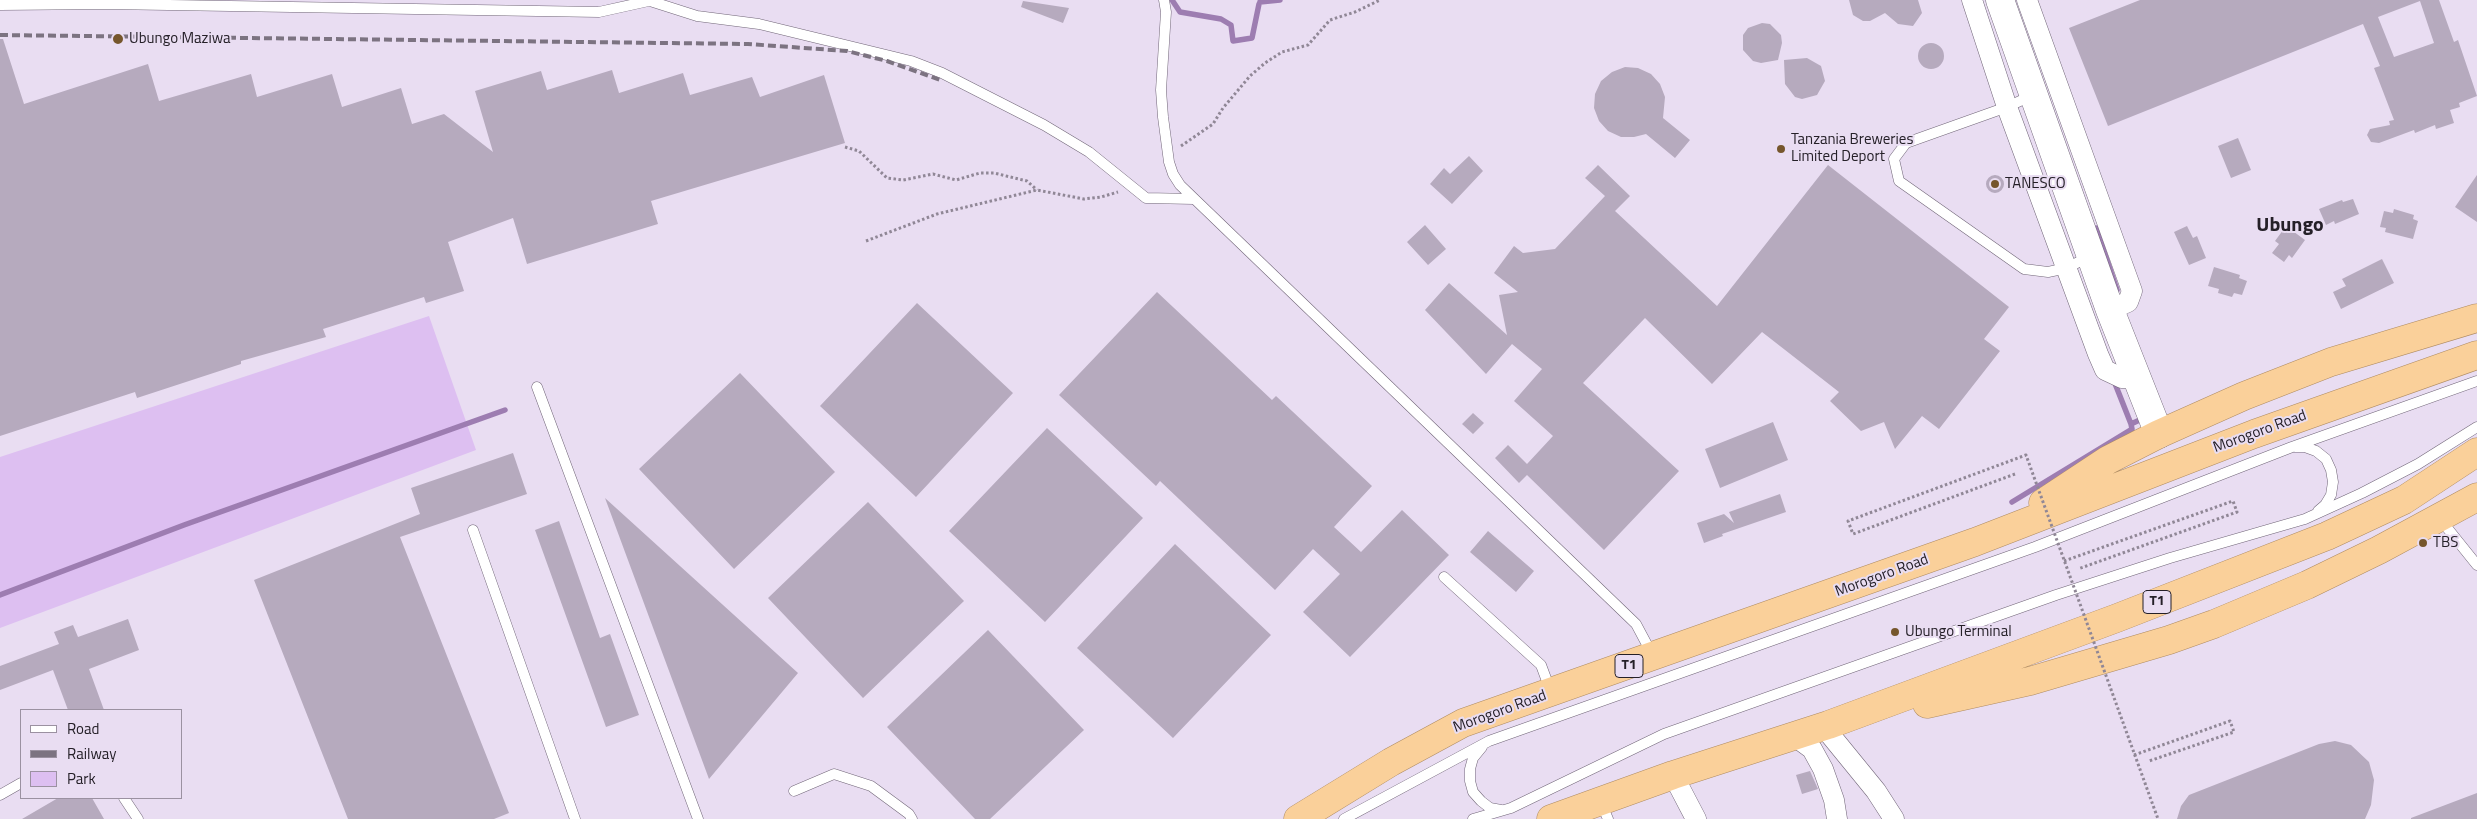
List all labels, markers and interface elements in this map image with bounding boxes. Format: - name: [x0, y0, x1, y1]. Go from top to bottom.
- place label: Ubungo Maziwa: [129, 30, 231, 48]
- marker: Ubungo Maziwa: [111, 32, 125, 46]
- place label: Tanzania Breweries Limited Deport: [1791, 131, 1913, 166]
- marker: Tanzania Breweries Limited Deport: [1775, 143, 1787, 155]
- place label: TANESCO: [2005, 175, 2066, 193]
- marker: TANESCO: [1989, 178, 2001, 190]
- district label: Ubungo: [2256, 214, 2324, 238]
- street label: Morogoro Road: [2211, 407, 2309, 457]
- place label: TBS: [2433, 534, 2458, 552]
- marker: TBS: [2417, 537, 2429, 549]
- street label: Morogoro Road: [1833, 551, 1931, 601]
- road number: T1: [2143, 590, 2171, 614]
- place label: Ubungo Terminal: [1905, 623, 2012, 641]
- marker: Ubungo Terminal: [1889, 626, 1901, 638]
- road number: T1: [1615, 654, 1643, 678]
- street label: Morogoro Road: [1451, 687, 1549, 737]
- legend: [20, 709, 182, 799]
- text: Road: [67, 717, 99, 740]
- text: Railway: [67, 742, 117, 765]
- text: Park: [67, 767, 96, 790]

